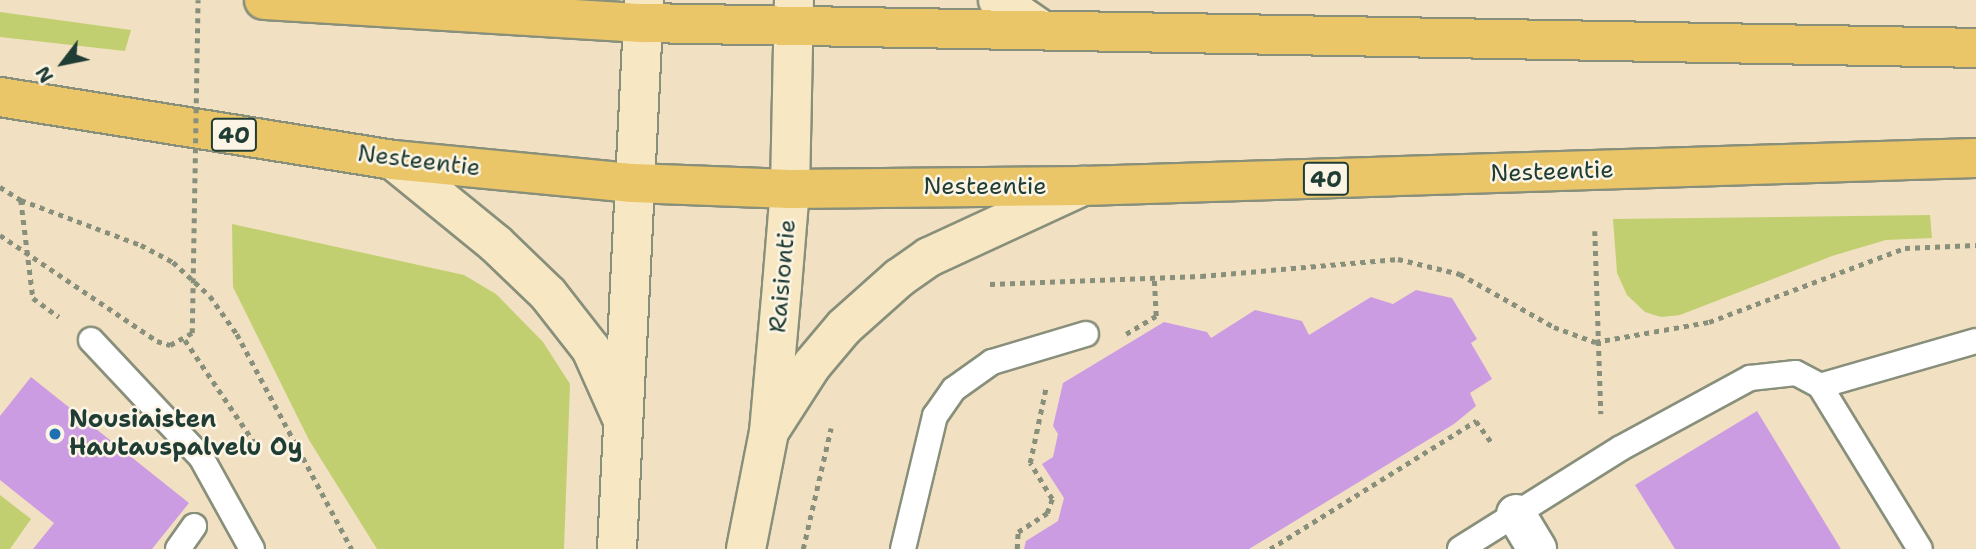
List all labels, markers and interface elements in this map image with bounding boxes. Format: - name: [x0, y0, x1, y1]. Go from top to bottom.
- north arrow: [28, 28, 98, 98]
- text: N: [30, 61, 59, 87]
- road number: 40: [210, 116, 258, 154]
- street label: Nesteentie: [356, 139, 482, 183]
- street label: Nesteentie: [1490, 155, 1614, 189]
- road number: 40: [1302, 160, 1350, 198]
- street label: Nesteentie: [923, 173, 1047, 201]
- street label: Raisiontie: [764, 218, 802, 334]
- place label: Nousiaisten Hautauspalvelu Oy: [69, 406, 302, 462]
- marker: Nousiaisten Hautauspalvelu Oy: [47, 426, 63, 442]

